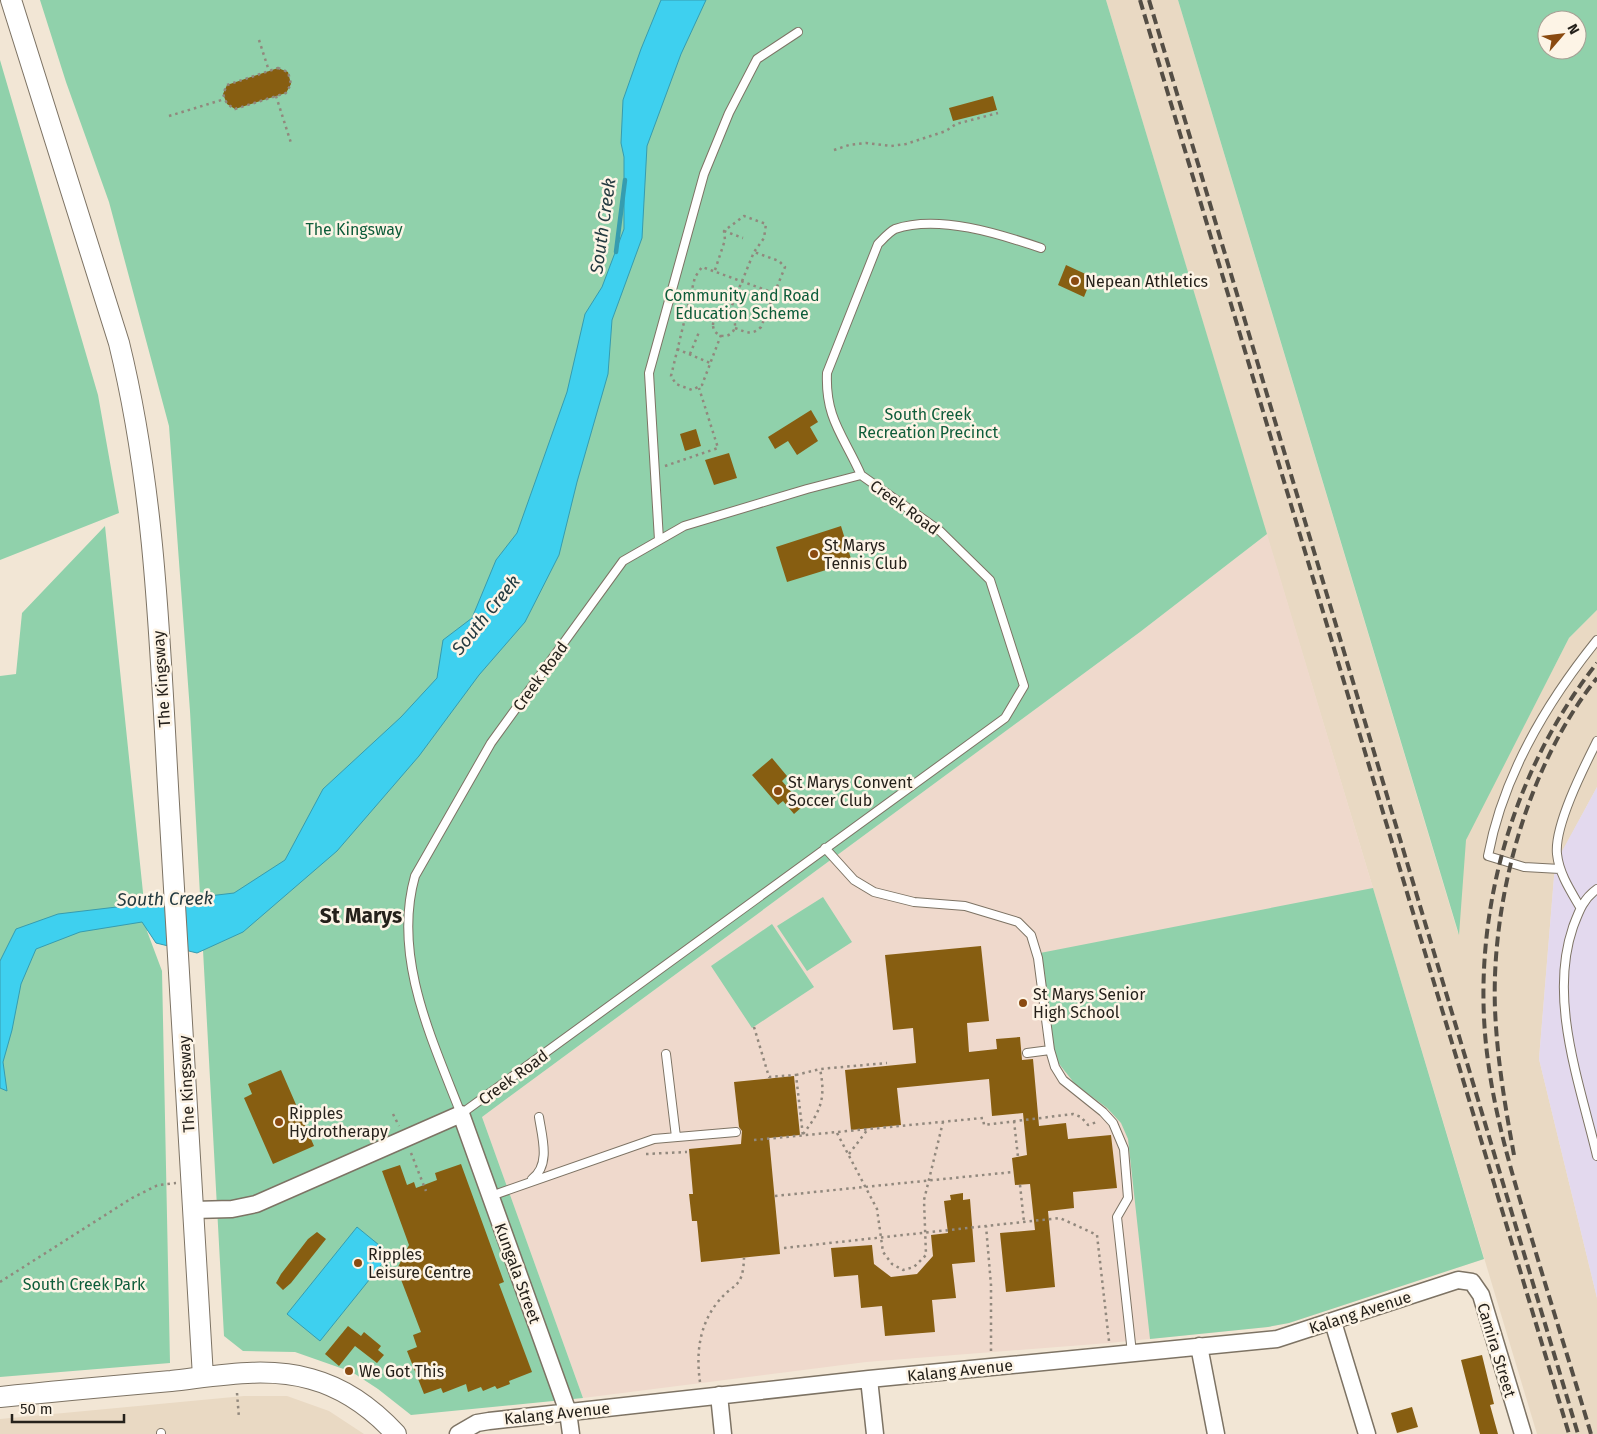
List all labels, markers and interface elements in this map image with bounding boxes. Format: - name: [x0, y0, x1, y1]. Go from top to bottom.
- north arrow: [1537, 10, 1587, 60]
- text: N: [1563, 21, 1583, 37]
- water label: South Creek: [585, 177, 621, 276]
- park label: The Kingsway: [305, 220, 403, 239]
- place label: Nepean Athletics: [1085, 272, 1208, 291]
- marker: Nepean Athletics: [1069, 275, 1081, 287]
- park label: Community and Road Education Scheme: [664, 286, 820, 323]
- park label: South Creek Recreation Precinct: [858, 405, 998, 442]
- street label: Creek Road: [866, 476, 943, 539]
- place label: St Marys Tennis Club: [824, 536, 907, 573]
- marker: St Marys Tennis Club: [808, 548, 820, 560]
- water label: South Creek: [447, 570, 525, 660]
- street label: The Kingsway: [149, 630, 174, 728]
- street label: Creek Road: [509, 638, 572, 715]
- place label: St Marys Convent Soccer Club: [788, 773, 913, 810]
- marker: St Marys Convent Soccer Club: [772, 785, 784, 797]
- water label: South Creek: [116, 887, 214, 911]
- district label: St Marys: [320, 903, 402, 929]
- place label: St Marys Senior High School: [1033, 985, 1146, 1022]
- marker: St Marys Senior High School: [1017, 997, 1029, 1009]
- street label: The Kingsway: [174, 1035, 199, 1133]
- street label: Creek Road: [475, 1046, 552, 1109]
- place label: Ripples Hydrotherapy: [289, 1104, 388, 1141]
- marker: Ripples Hydrotherapy: [273, 1116, 285, 1128]
- street label: Kungala Street: [491, 1220, 545, 1326]
- place label: Ripples Leisure Centre: [368, 1245, 471, 1282]
- marker: Ripples Leisure Centre: [352, 1257, 364, 1269]
- park label: South Creek Park: [23, 1275, 146, 1294]
- street label: Kalang Avenue: [1307, 1287, 1414, 1338]
- street label: Camira Street: [1473, 1301, 1520, 1400]
- street label: Kalang Avenue: [906, 1355, 1014, 1385]
- place label: We Got This: [359, 1362, 444, 1381]
- marker: We Got This: [343, 1365, 355, 1377]
- scale bar: [12, 1392, 125, 1424]
- street label: Kalang Avenue: [503, 1398, 611, 1428]
- text: 50 m: [20, 1400, 53, 1418]

